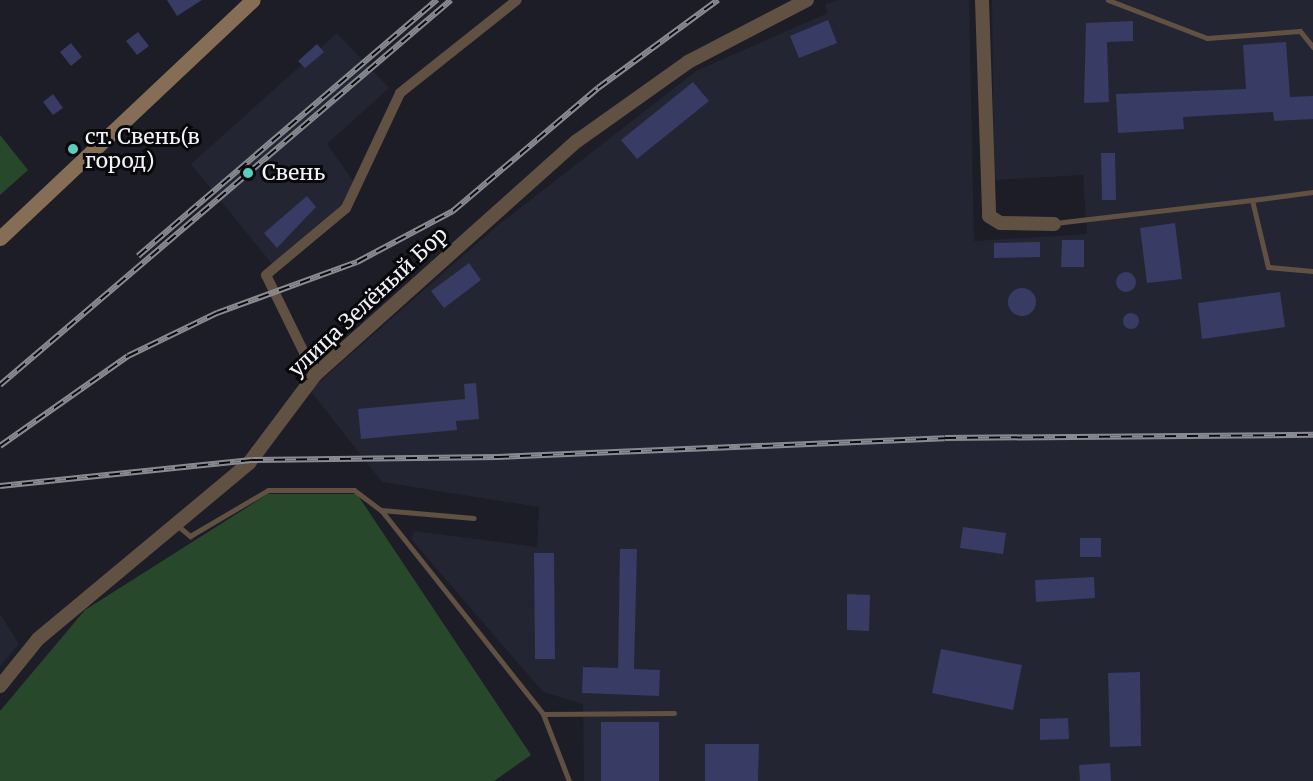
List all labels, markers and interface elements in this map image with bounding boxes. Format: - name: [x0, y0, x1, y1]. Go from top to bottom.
- place label: ст. Свень(в город): [85, 124, 200, 174]
- marker: ст. Свень(в город): [66, 142, 80, 156]
- place label: Свень: [262, 160, 325, 186]
- marker: Свень: [239, 164, 257, 182]
- street label: улица Зелёный Бор: [283, 222, 453, 382]

